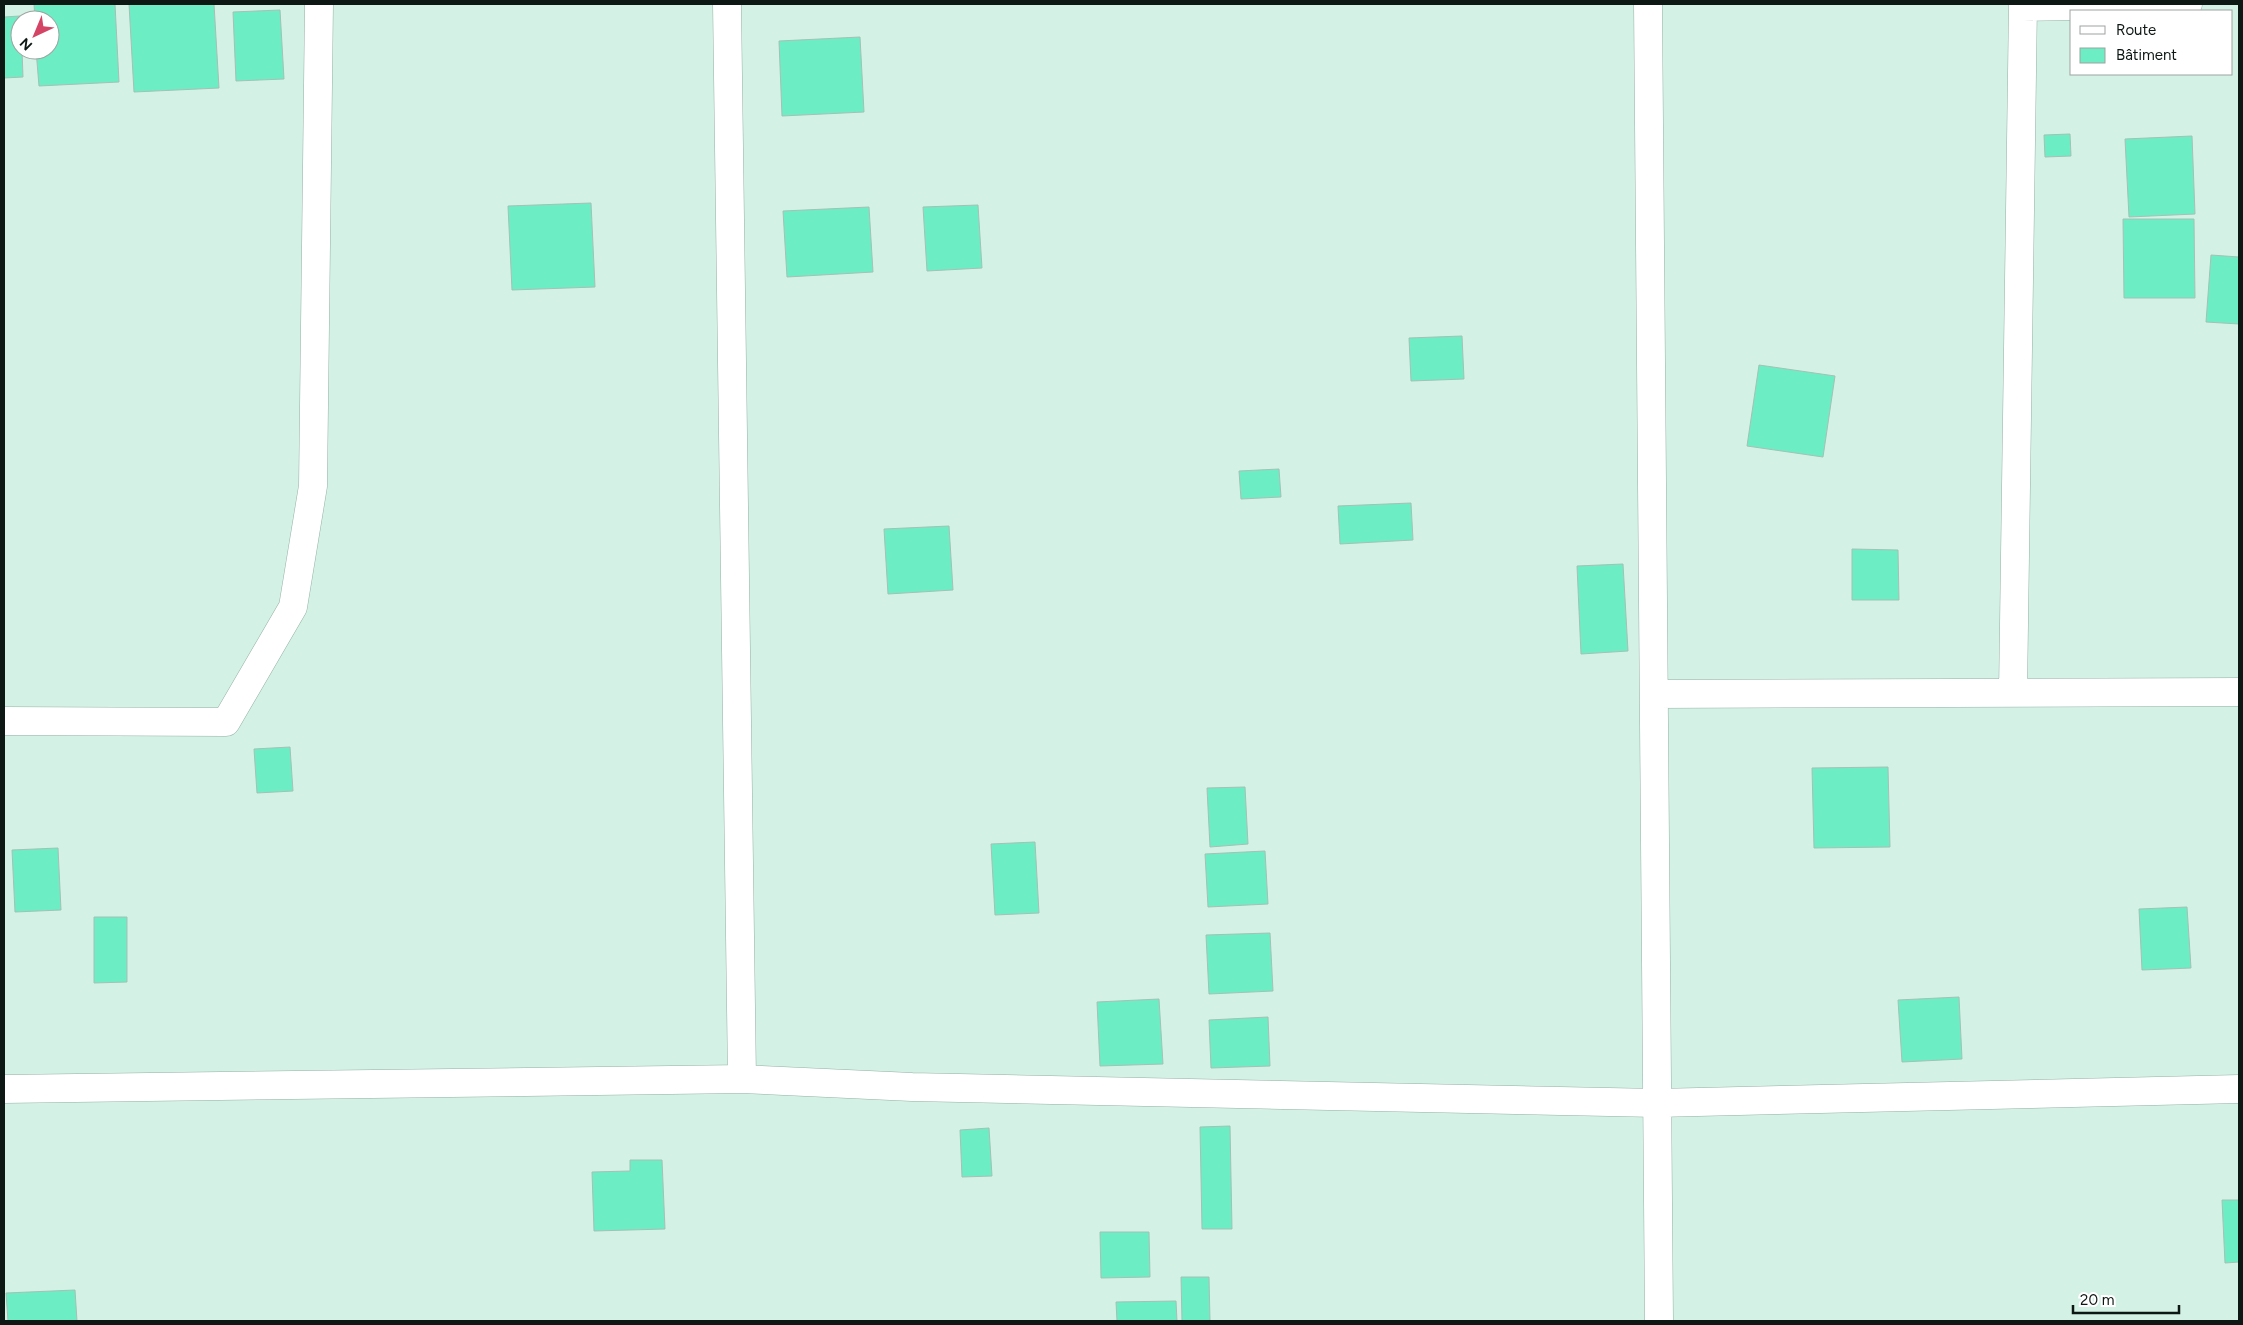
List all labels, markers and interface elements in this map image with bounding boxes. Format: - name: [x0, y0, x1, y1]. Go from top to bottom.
- north arrow: [10, 10, 60, 60]
- legend: [2070, 10, 2233, 75]
- text: Route: [2116, 21, 2156, 39]
- text: N: [17, 34, 36, 54]
- text: Bâtiment: [2116, 46, 2177, 64]
- scale bar: [2073, 1282, 2179, 1314]
- text: 20 m: [2080, 1291, 2114, 1309]

